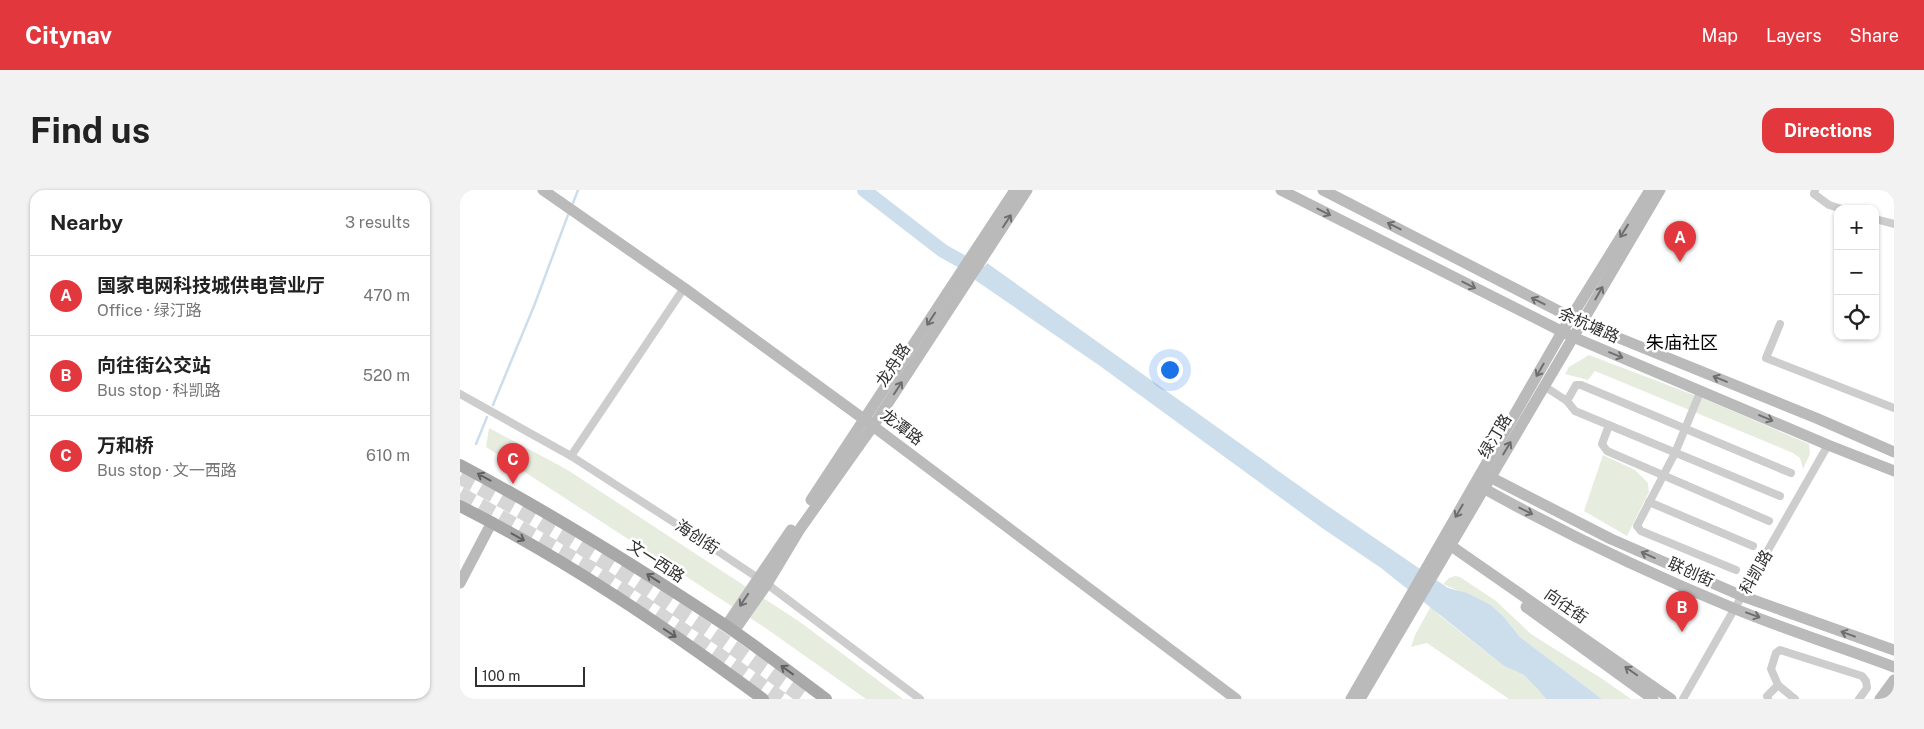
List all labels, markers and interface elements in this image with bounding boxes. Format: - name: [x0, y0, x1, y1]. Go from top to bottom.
- text: Citynav: [25, 21, 112, 49]
- text: Map: [1702, 25, 1738, 46]
- text: Layers: [1766, 25, 1822, 46]
- text: Share: [1850, 25, 1899, 46]
- button: Directions: [1762, 108, 1894, 153]
- text: Find us: [30, 110, 150, 151]
- map controls: [1834, 205, 1879, 340]
- button: +: [1834, 205, 1879, 250]
- one-way arrow: [1316, 208, 1331, 217]
- text: Nearby: [50, 210, 123, 235]
- text: 3 results: [345, 213, 410, 232]
- one-way arrow: [1002, 214, 1012, 228]
- one-way arrow: [1387, 221, 1402, 230]
- pin: A: [1664, 221, 1696, 262]
- one-way arrow: [1619, 224, 1629, 238]
- button: −: [1834, 250, 1879, 295]
- text: 国家电网科技城供电营业厅: [97, 274, 325, 296]
- one-way arrow: [1461, 281, 1476, 290]
- text: A: [60, 286, 72, 305]
- text: 470 m: [363, 286, 410, 305]
- one-way arrow: [1595, 286, 1605, 301]
- button: locate: [1834, 295, 1879, 340]
- one-way arrow: [1531, 296, 1546, 305]
- text: Office · 绿汀路: [97, 301, 202, 320]
- street label: 余杭塘路: [1556, 303, 1622, 347]
- one-way arrow: [925, 312, 936, 326]
- district label: 朱庙社区: [1646, 332, 1718, 353]
- street label: 龙舟路: [872, 340, 914, 390]
- one-way arrow: [1608, 351, 1623, 360]
- text: 向往街公交站: [97, 354, 211, 376]
- your location: [1157, 357, 1183, 383]
- one-way arrow: [1534, 363, 1544, 377]
- text: B: [61, 366, 71, 385]
- text: 520 m: [363, 366, 410, 385]
- one-way arrow: [1713, 374, 1728, 383]
- text: Bus stop · 科凯路: [97, 381, 221, 400]
- one-way arrow: [893, 381, 903, 395]
- street label: 龙潭路: [877, 405, 927, 449]
- street label: 绿汀路: [1474, 411, 1516, 461]
- one-way arrow: [1758, 413, 1773, 423]
- text: 万和桥: [97, 434, 154, 456]
- one-way arrow: [1503, 441, 1513, 455]
- pin: C: [497, 443, 529, 484]
- text: C: [60, 446, 72, 465]
- text: 610 m: [366, 446, 410, 465]
- text: Bus stop · 文一西路: [97, 461, 237, 480]
- one-way arrow: [476, 472, 491, 482]
- one-way arrow: [1453, 504, 1463, 518]
- one-way arrow: [1519, 506, 1534, 516]
- street label: 海创街: [672, 516, 722, 558]
- one-way arrow: [511, 532, 525, 542]
- street label: 文一西路: [624, 536, 688, 586]
- street label: 科凯路: [1736, 546, 1776, 598]
- one-way arrow: [1641, 550, 1656, 560]
- street label: 联创街: [1665, 554, 1717, 590]
- one-way arrow: [646, 573, 660, 584]
- street label: 向往街: [1541, 584, 1591, 628]
- pin: B: [1666, 591, 1698, 632]
- one-way arrow: [739, 593, 749, 607]
- one-way arrow: [1745, 611, 1760, 620]
- one-way arrow: [663, 628, 677, 638]
- one-way arrow: [1841, 629, 1856, 638]
- scale bar: [475, 664, 585, 687]
- one-way arrow: [780, 665, 794, 675]
- one-way arrow: [1624, 666, 1638, 676]
- text: 100 m: [482, 668, 520, 684]

